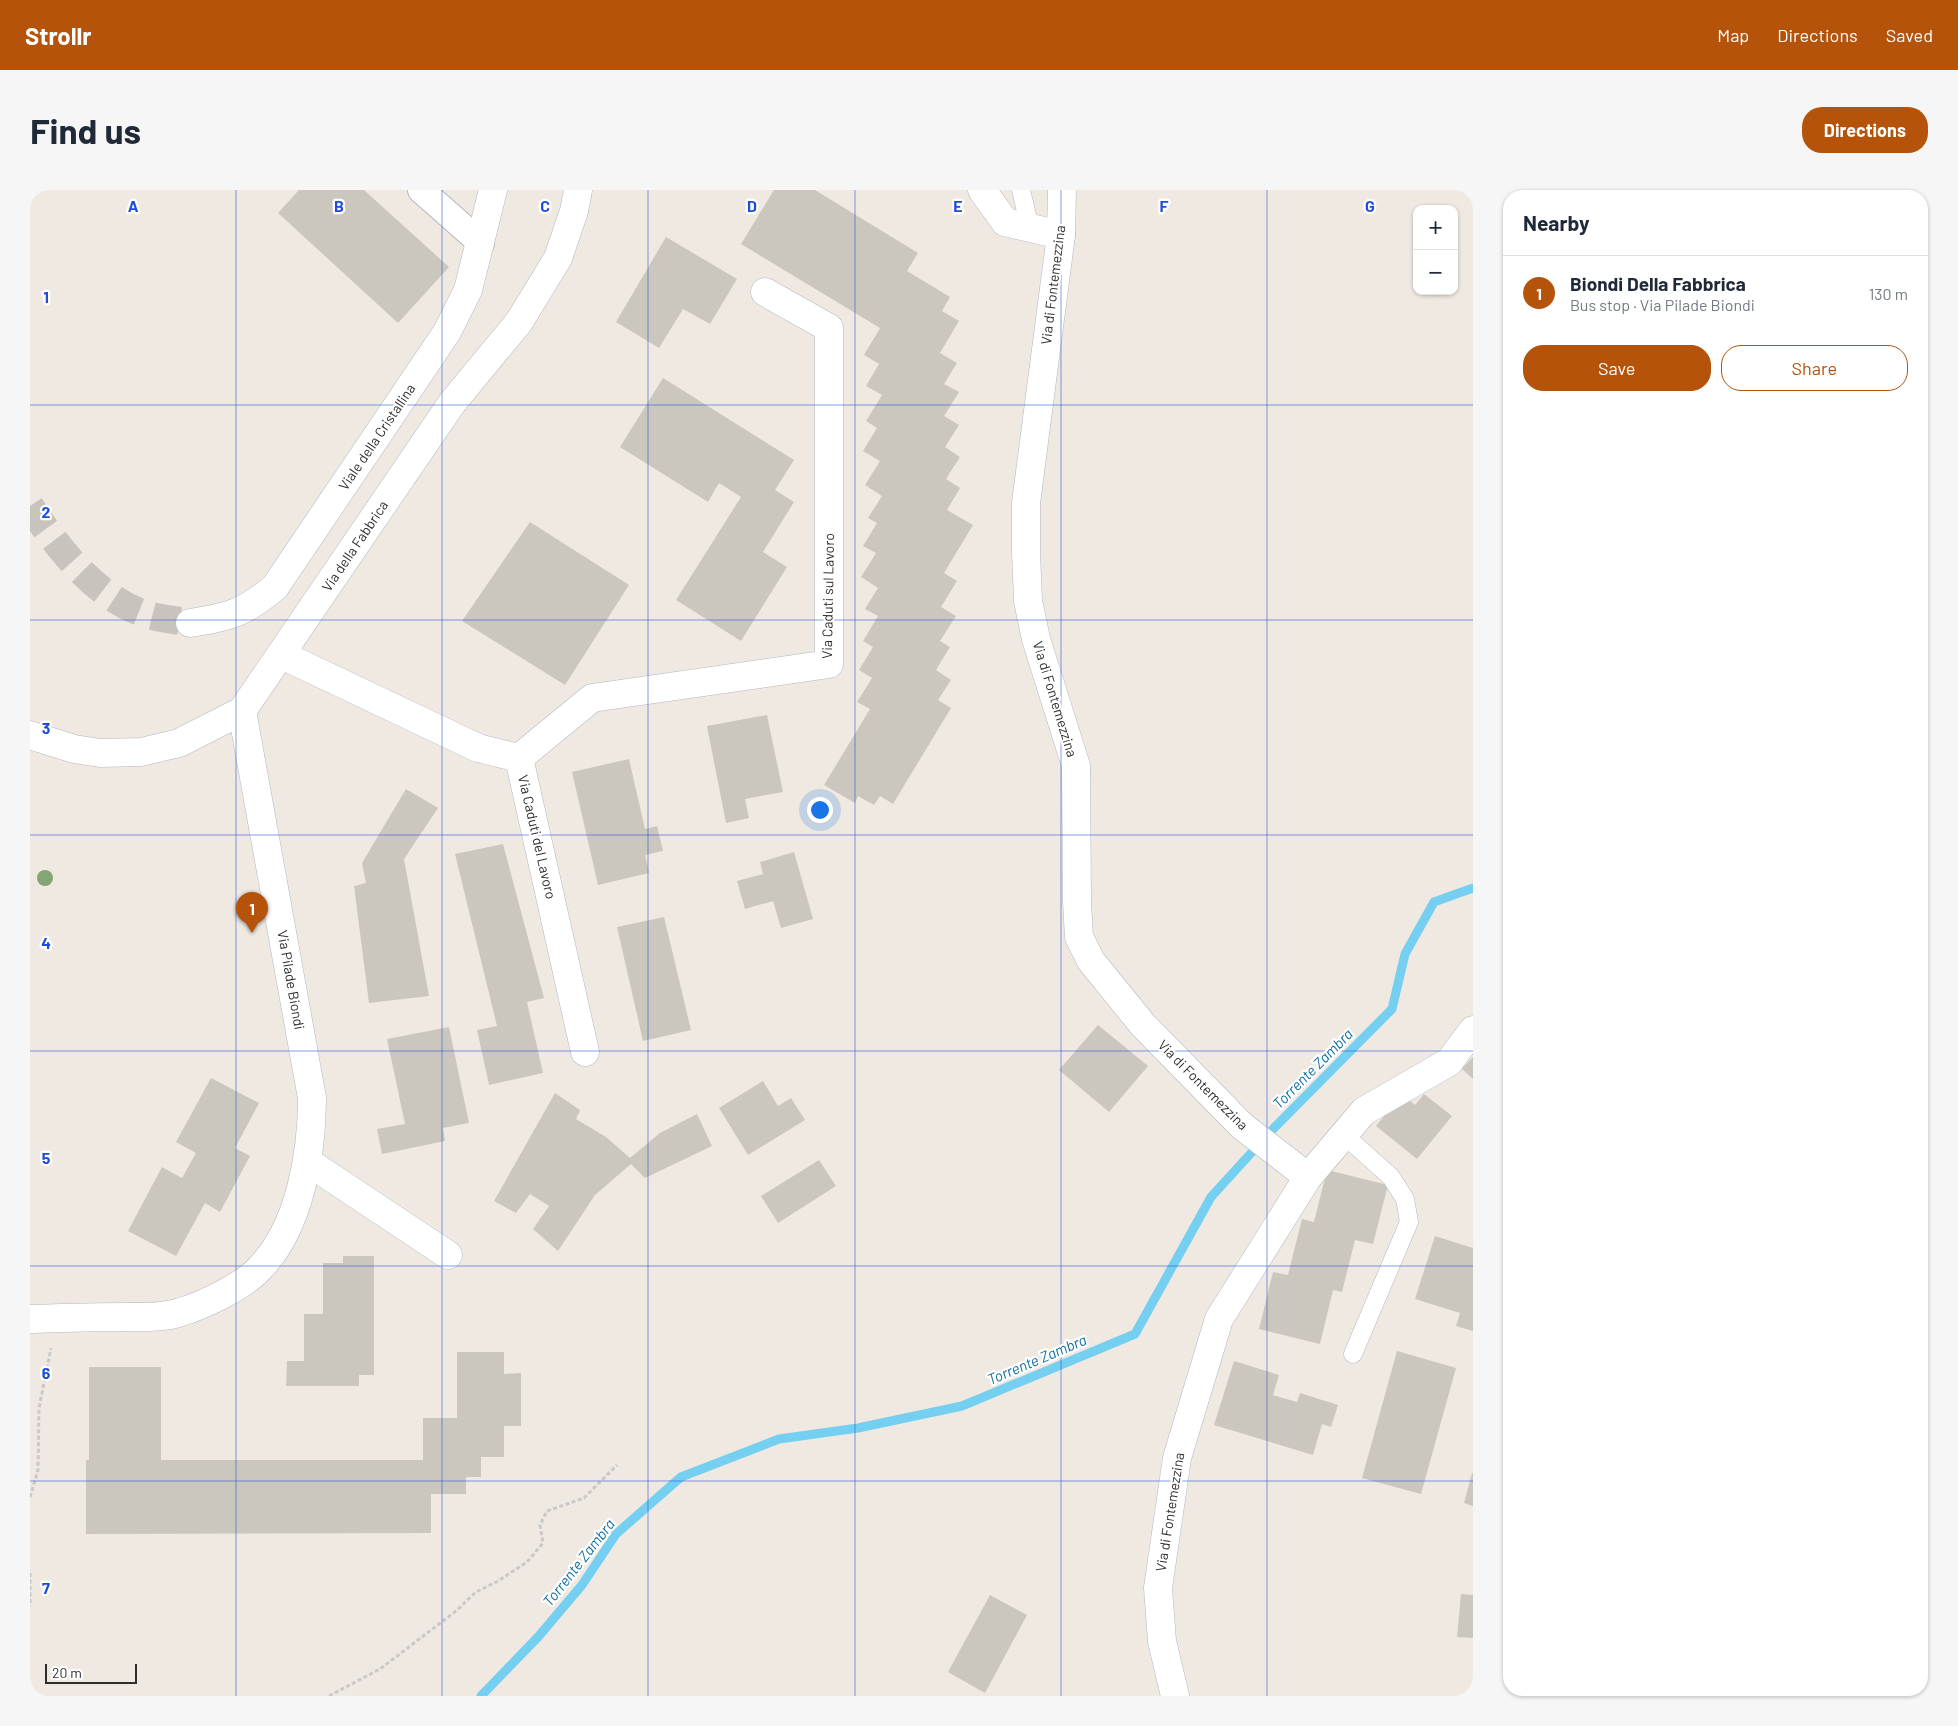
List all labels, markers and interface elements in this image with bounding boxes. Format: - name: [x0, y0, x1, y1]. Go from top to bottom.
- text: Strollr: [25, 21, 92, 50]
- text: Map: [1717, 24, 1749, 46]
- text: Directions: [1777, 24, 1858, 46]
- text: Saved: [1886, 24, 1933, 46]
- button: Directions: [1802, 107, 1928, 153]
- text: Find us: [30, 109, 141, 151]
- text: A: [128, 196, 139, 215]
- text: B: [334, 196, 344, 215]
- text: C: [540, 196, 550, 215]
- text: D: [747, 196, 757, 215]
- text: E: [953, 196, 963, 215]
- text: F: [1160, 196, 1169, 215]
- text: G: [1365, 196, 1375, 215]
- map controls: [1413, 205, 1458, 295]
- button: +: [1413, 205, 1458, 250]
- text: Nearby: [1523, 210, 1589, 235]
- street label: Via di Fontemezzina: [1037, 224, 1068, 346]
- button: −: [1413, 250, 1458, 295]
- text: Biondi Della Fabbrica: [1570, 272, 1746, 295]
- text: 1: [1536, 284, 1542, 303]
- text: 130 m: [1869, 284, 1908, 303]
- text: 1: [43, 287, 49, 306]
- text: Bus stop · Via Pilade Biondi: [1570, 295, 1755, 314]
- button: Save: [1523, 345, 1711, 391]
- button: Share: [1721, 345, 1908, 391]
- street label: Viale della Cristallina: [335, 380, 419, 493]
- street label: Via della Fabbrica: [318, 497, 391, 595]
- text: 2: [42, 502, 51, 521]
- street label: Via Caduti sul Lavoro: [818, 533, 837, 659]
- street label: Via di Fontemezzina: [1030, 639, 1081, 759]
- text: 3: [42, 718, 50, 737]
- street label: Via Caduti del Lavoro: [515, 773, 560, 901]
- your location: [807, 797, 833, 823]
- pin: 1: [236, 892, 268, 933]
- street label: Via Pilade Biondi: [274, 929, 309, 1031]
- text: 4: [41, 933, 51, 952]
- water label: Torrente Zambra: [1268, 1024, 1356, 1112]
- street label: Via di Fontemezzina: [1155, 1036, 1252, 1133]
- text: 5: [42, 1148, 51, 1167]
- water label: Torrente Zambra: [984, 1330, 1089, 1388]
- text: 6: [42, 1363, 51, 1382]
- street label: Via di Fontemezzina: [1152, 1451, 1187, 1573]
- water label: Torrente Zambra: [539, 1515, 618, 1610]
- text: 7: [42, 1578, 50, 1597]
- scale bar: [45, 1661, 138, 1684]
- text: 20 m: [52, 1664, 82, 1681]

